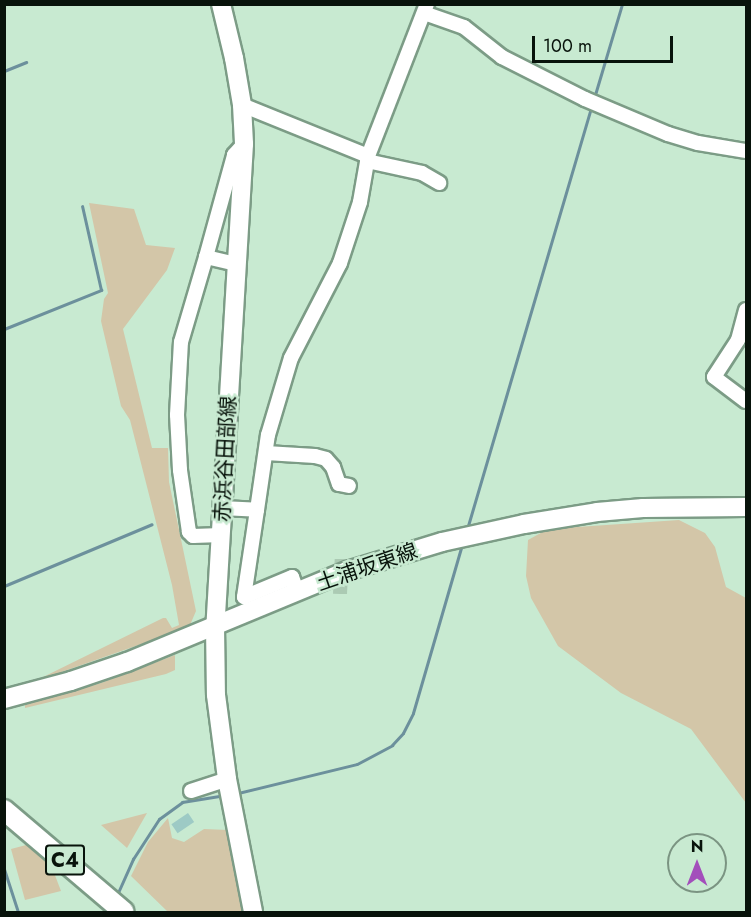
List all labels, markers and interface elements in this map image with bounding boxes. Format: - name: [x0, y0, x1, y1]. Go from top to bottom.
- scale bar: [535, 24, 676, 62]
- text: 100 m: [543, 33, 592, 59]
- street label: 赤浜谷田部線: [209, 395, 241, 523]
- street label: 土浦坂東線: [313, 538, 421, 596]
- north arrow: [667, 833, 727, 893]
- text: N: [691, 835, 703, 858]
- road number: C4: [44, 843, 86, 877]

